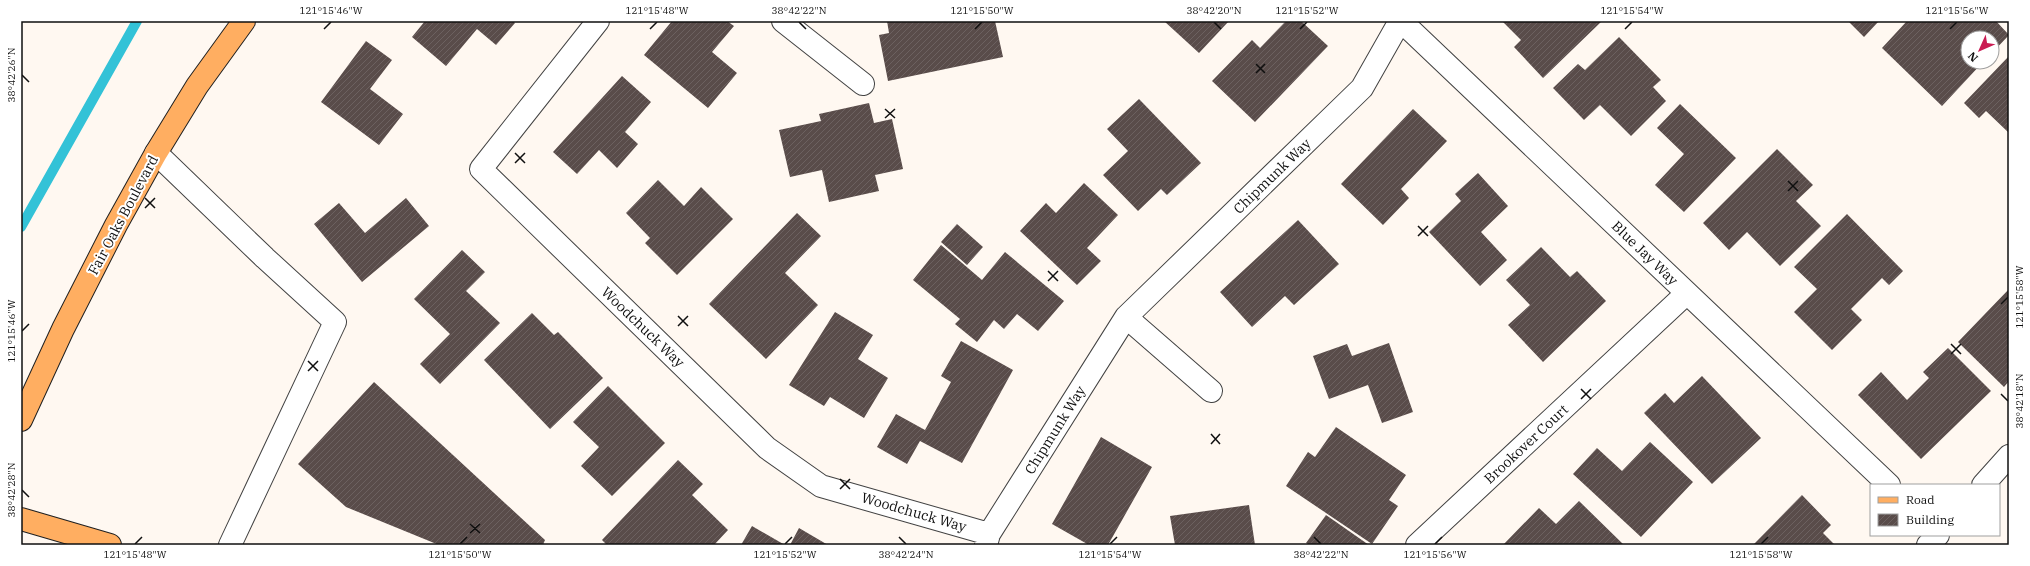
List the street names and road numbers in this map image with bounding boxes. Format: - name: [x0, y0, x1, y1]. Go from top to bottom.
- street label: Chipmunk Way: [1229, 134, 1315, 218]
- street label: Fair Oaks Boulevard: [84, 152, 162, 278]
- street label: Blue Jay Way: [1608, 217, 1682, 289]
- street label: Woodchuck Way: [598, 283, 689, 372]
- street label: Chipmunk Way: [1021, 382, 1090, 478]
- street label: Brookover Court: [1480, 400, 1572, 488]
- street label: Woodchuck Way: [859, 488, 969, 536]

